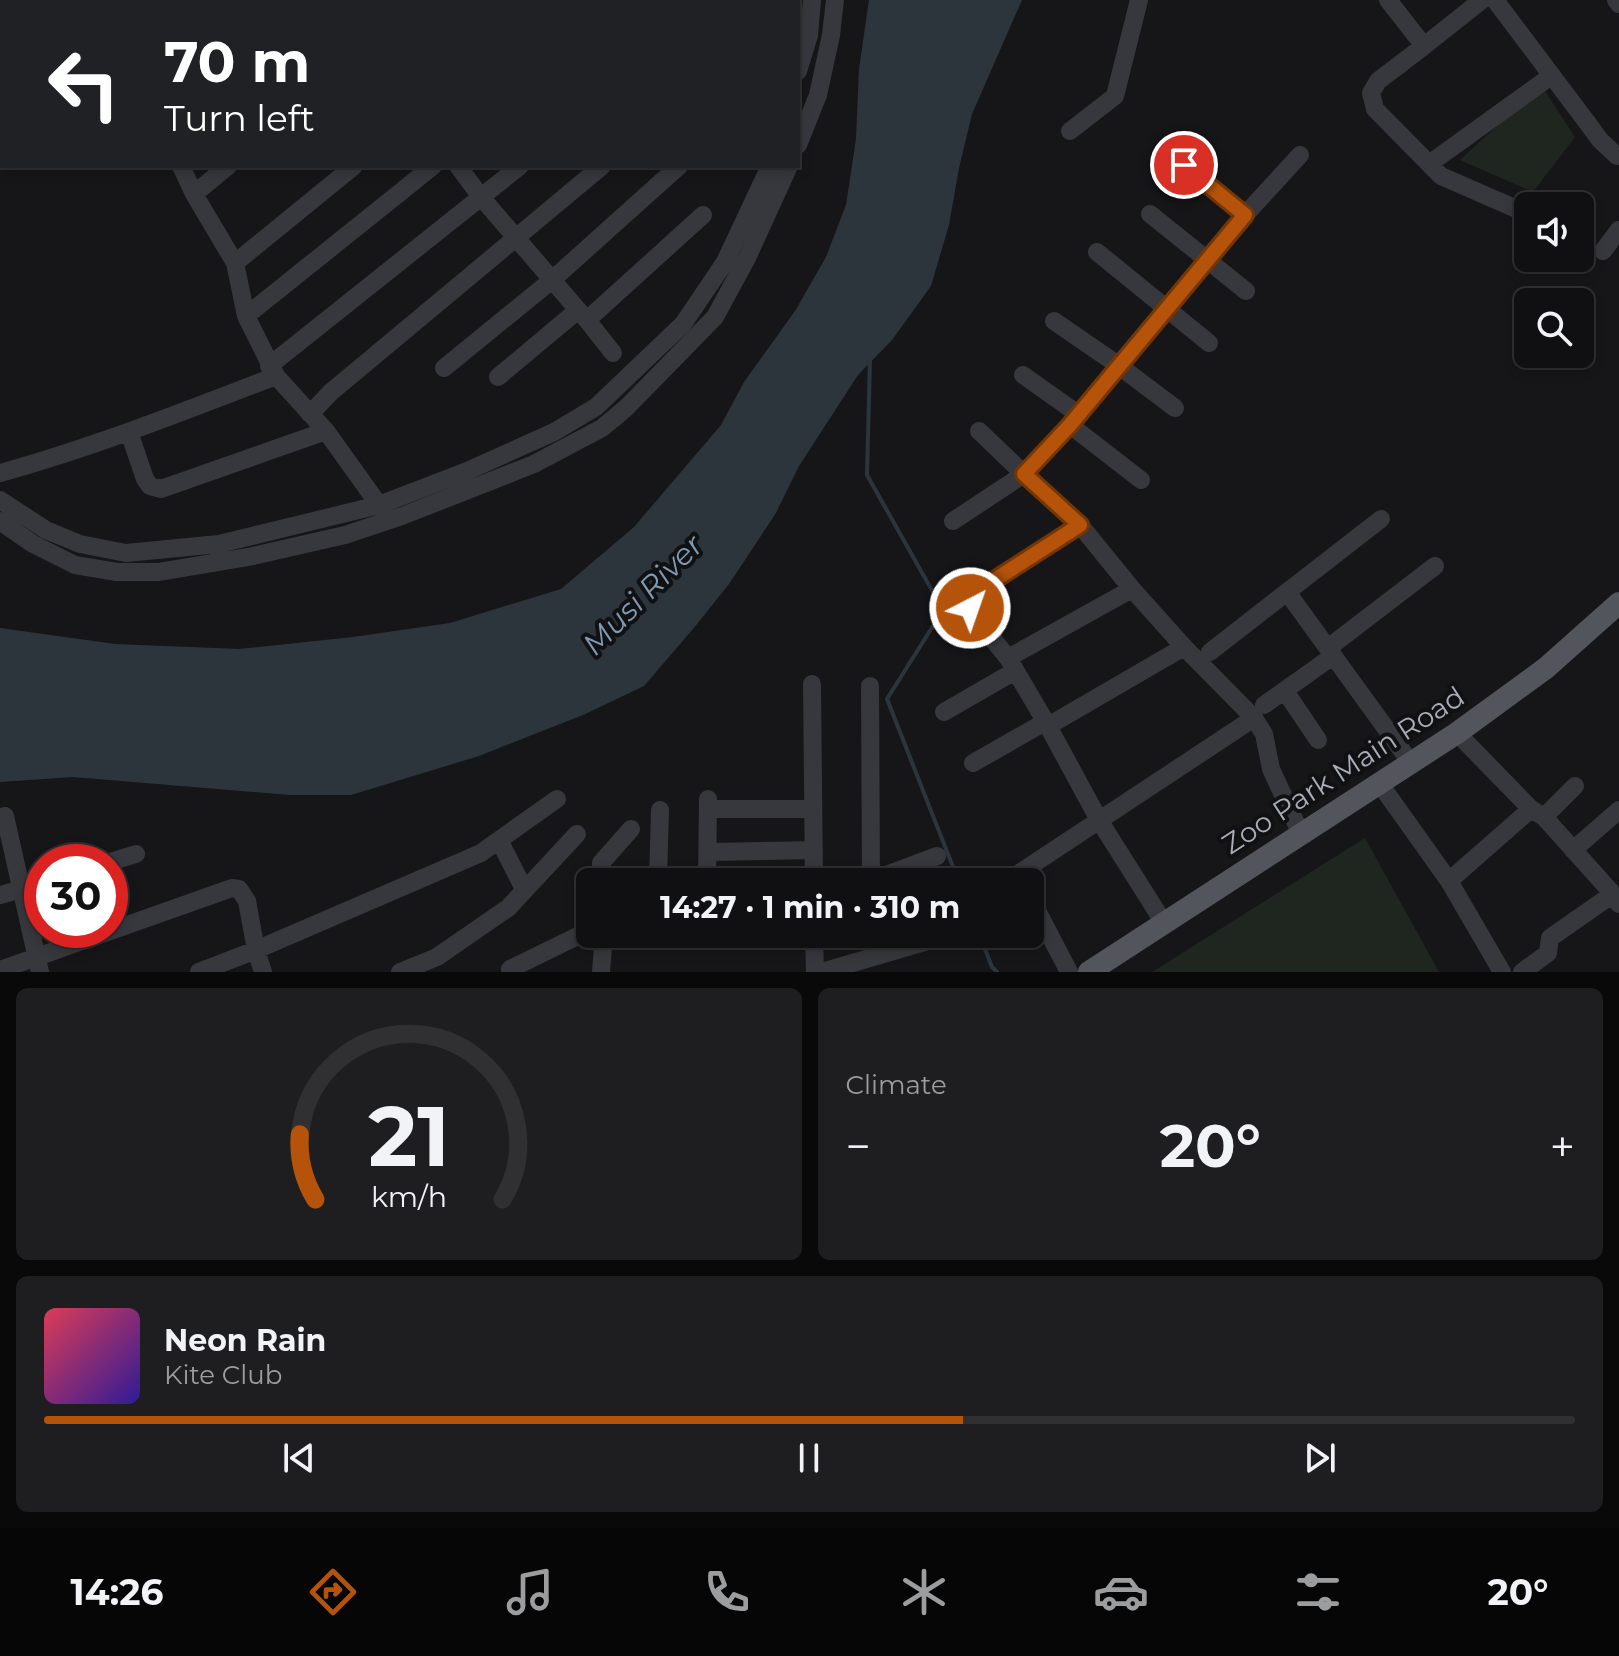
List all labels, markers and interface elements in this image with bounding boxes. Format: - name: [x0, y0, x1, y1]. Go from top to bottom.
- text: 70 m: [164, 28, 310, 96]
- icon: left: [32, 32, 136, 136]
- text: Turn left: [164, 96, 315, 140]
- pin: [1150, 131, 1218, 199]
- icon: arrive: [1162, 143, 1206, 187]
- map controls: [1514, 192, 1594, 368]
- button: sound: [1514, 192, 1594, 272]
- button: search: [1514, 288, 1594, 368]
- water label: Musi River: [575, 526, 711, 663]
- position arrow: [928, 566, 1012, 650]
- street label: Zoo Park Main Road: [1216, 679, 1470, 861]
- speed limit sign: 30: [24, 844, 128, 948]
- text: 14:27 · 1 min · 310 m: [660, 889, 960, 926]
- text: Climate: [846, 1069, 947, 1101]
- text: 21: [368, 1085, 450, 1187]
- text: 20°: [1160, 1109, 1261, 1182]
- text: −: [846, 1119, 871, 1173]
- text: +: [1550, 1119, 1575, 1173]
- text: km/h: [371, 1179, 447, 1214]
- text: Neon Rain: [164, 1322, 326, 1359]
- text: Kite Club: [164, 1359, 282, 1391]
- icon: previous: [277, 1436, 321, 1480]
- icon: pause: [787, 1436, 831, 1480]
- icon: next: [1298, 1436, 1342, 1480]
- icon: directions: [305, 1564, 361, 1620]
- icon: music: [502, 1564, 558, 1620]
- icon: phone: [699, 1564, 755, 1620]
- icon: climate: [896, 1564, 952, 1620]
- icon: car: [1093, 1564, 1149, 1620]
- icon: filters: [1290, 1564, 1346, 1620]
- text: 14:26: [71, 1570, 163, 1614]
- text: 20°: [1488, 1570, 1548, 1614]

